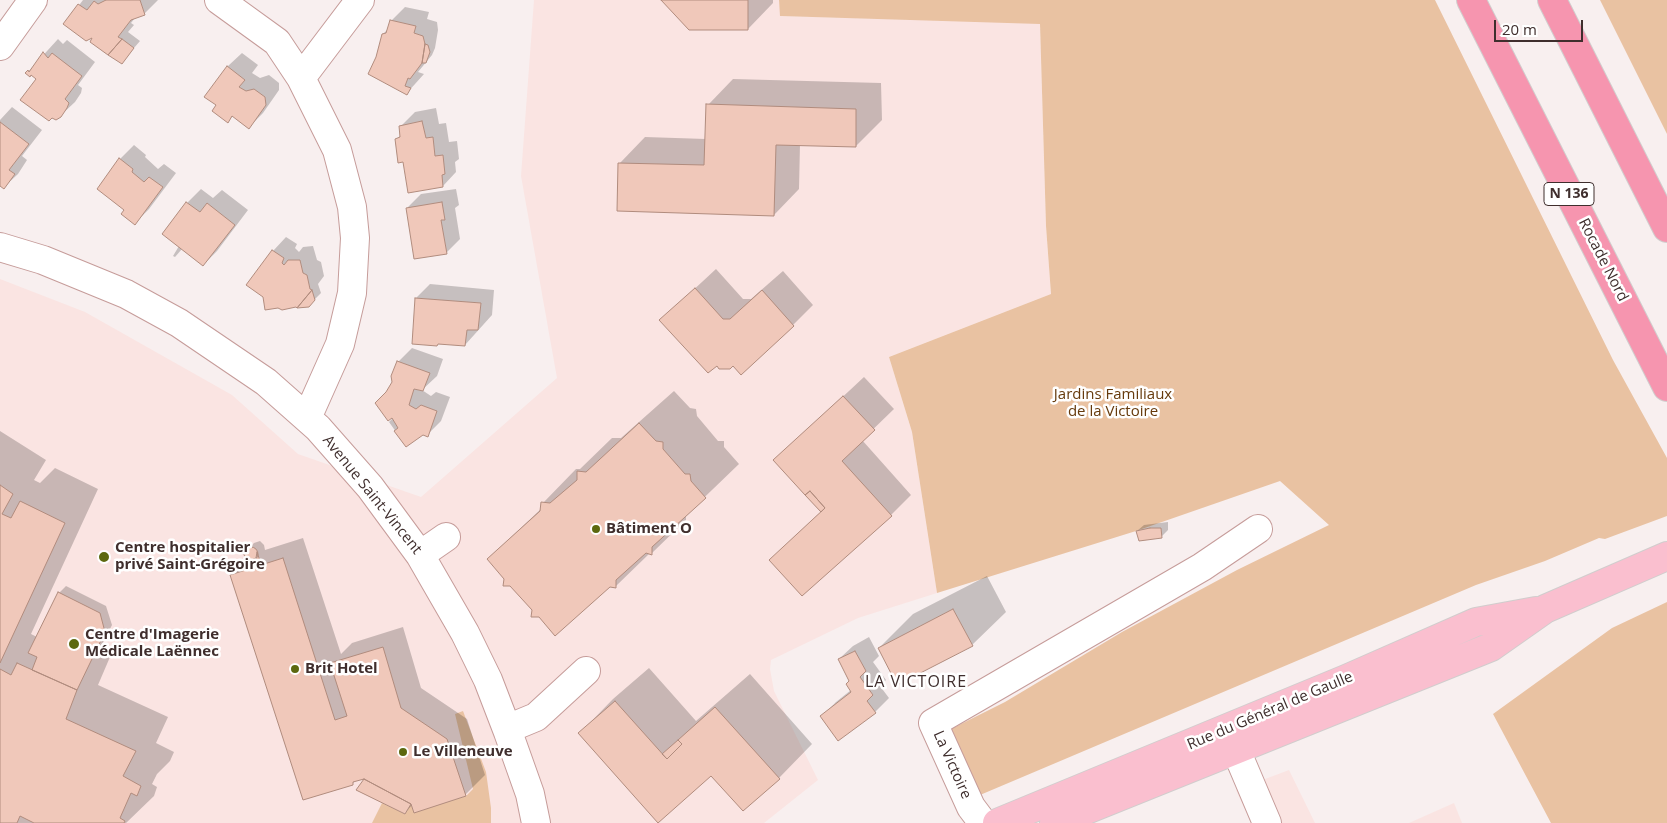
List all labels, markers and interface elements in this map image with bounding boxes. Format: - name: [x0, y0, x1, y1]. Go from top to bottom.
- scale bar: [1497, 10, 1586, 42]
- text: 20 m: [1502, 19, 1537, 39]
- road number: N 136: [1544, 182, 1594, 205]
- street label: Rocade Nord: [1574, 215, 1632, 305]
- park label: Jardins Familiaux de la Victoire: [1054, 386, 1172, 421]
- street label: Avenue Saint-Vincent: [318, 432, 426, 558]
- place label: Bâtiment O: [606, 520, 692, 538]
- marker: Bâtiment O: [590, 523, 602, 535]
- place label: Centre hospitalier privé Saint-Grégoire: [115, 539, 265, 574]
- marker: Centre hospitalier privé Saint-Grégoire: [97, 550, 111, 564]
- place label: Centre d'Imagerie Médicale Laënnec: [85, 626, 219, 661]
- marker: Centre d'Imagerie Médicale Laënnec: [67, 637, 81, 651]
- place label: Brit Hotel: [305, 660, 378, 678]
- marker: Brit Hotel: [289, 663, 301, 675]
- street label: Rue du Général de Gaulle: [1185, 668, 1355, 754]
- district label: LA VICTOIRE: [864, 672, 968, 692]
- street label: La Victoire: [929, 728, 975, 802]
- place label: Le Villeneuve: [413, 743, 513, 761]
- marker: Le Villeneuve: [397, 746, 409, 758]

